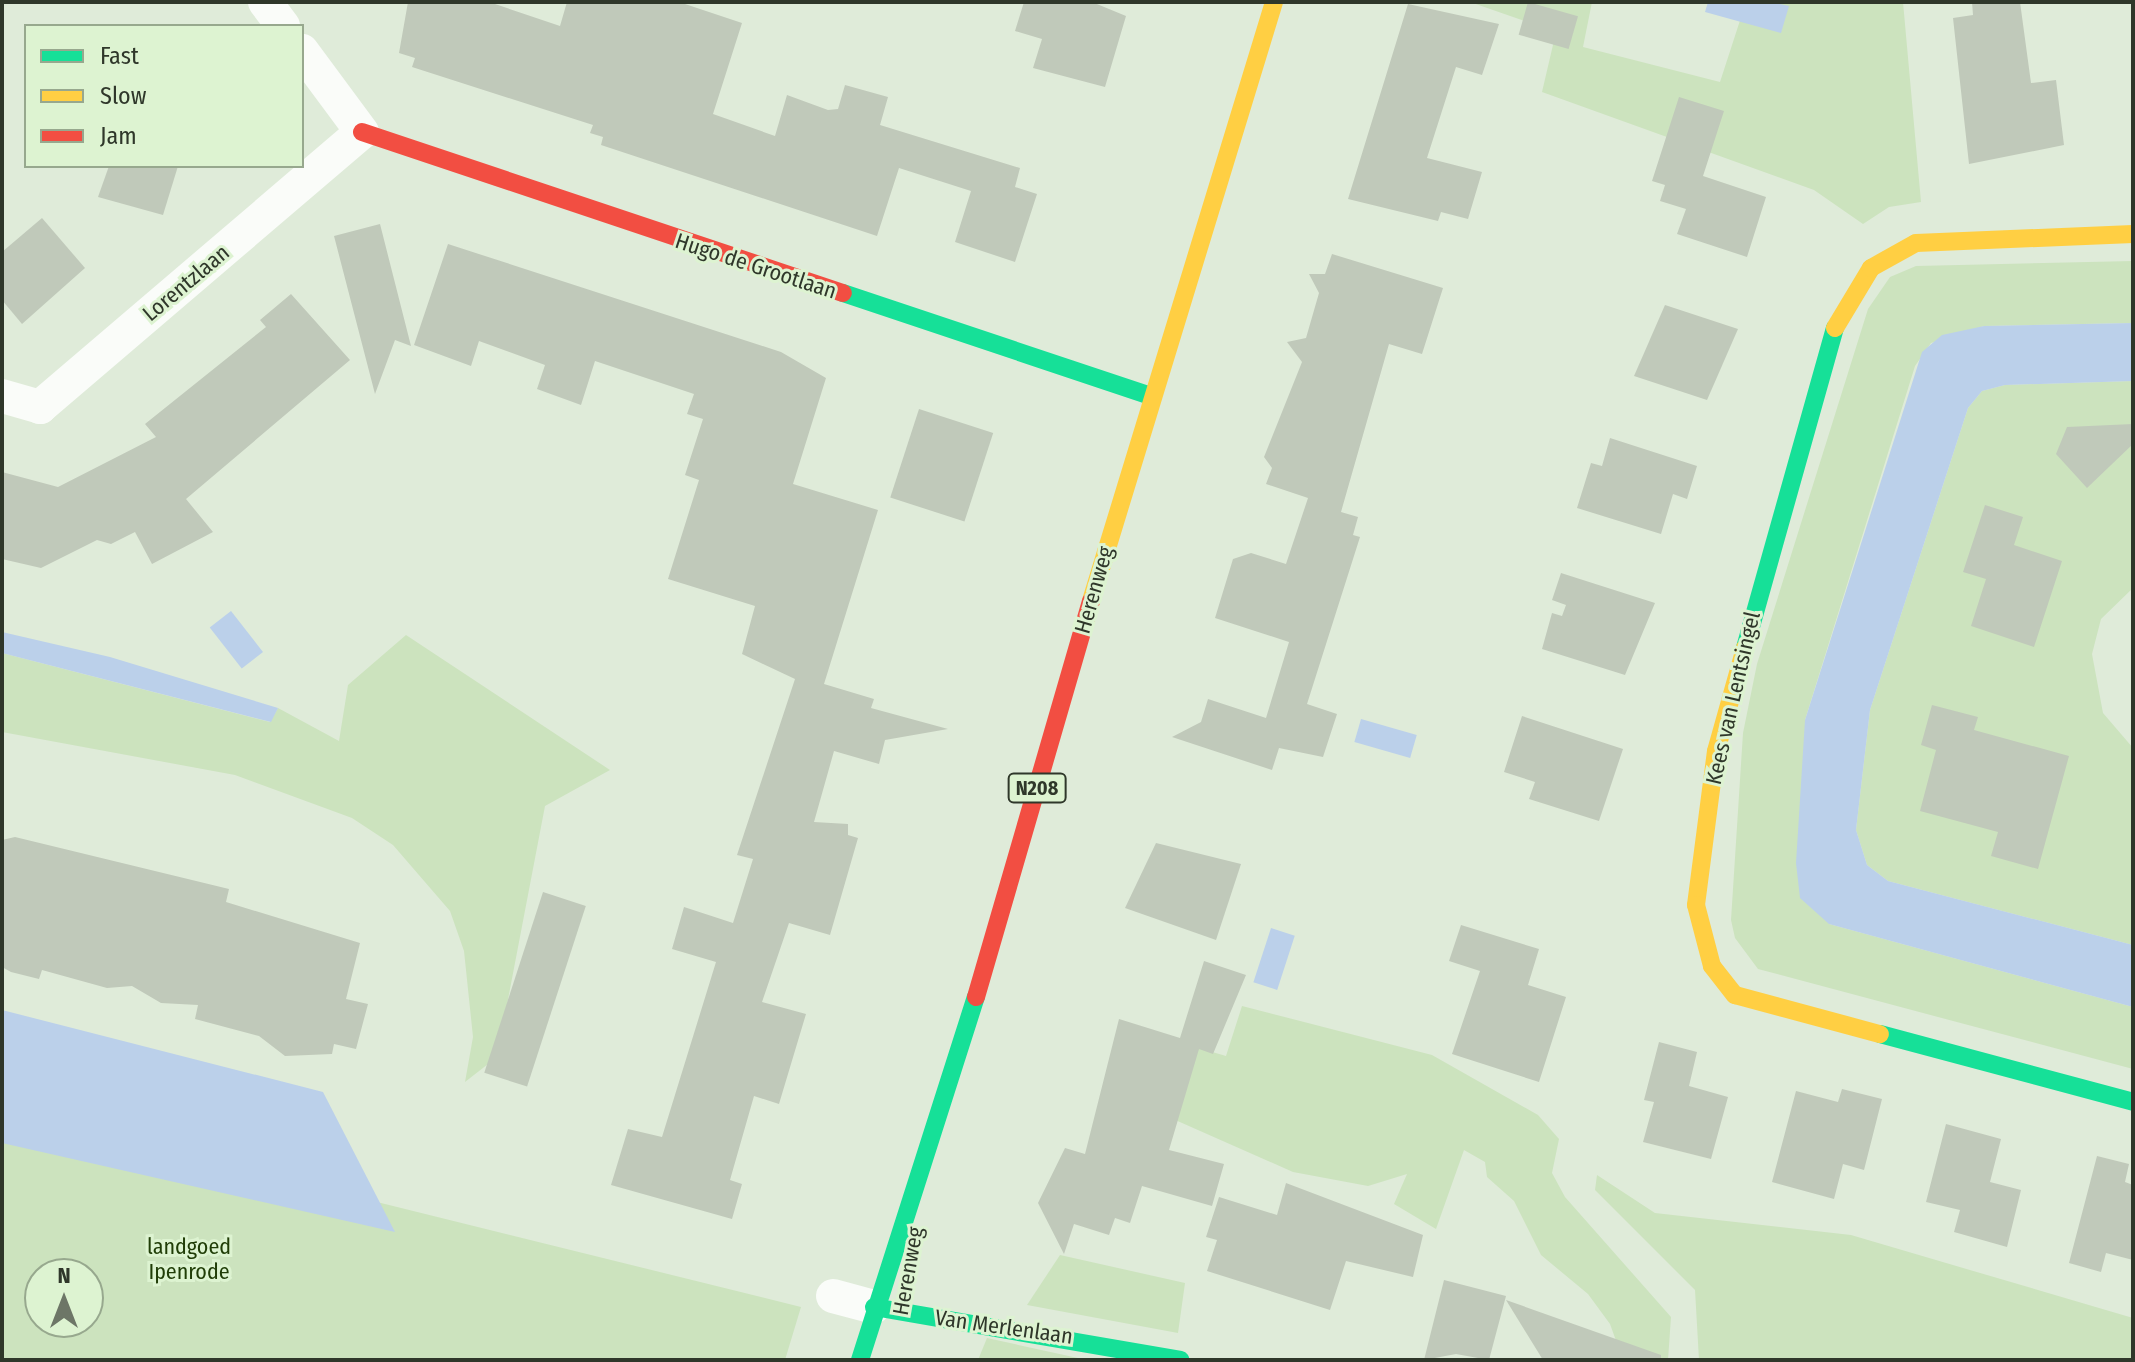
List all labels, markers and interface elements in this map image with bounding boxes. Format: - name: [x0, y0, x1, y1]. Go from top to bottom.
- legend: [24, 24, 304, 168]
- text: Fast: [100, 42, 139, 70]
- text: Slow: [100, 82, 146, 110]
- text: Jam: [100, 122, 137, 150]
- street label: Hugo de Grootlaan: [672, 228, 840, 304]
- street label: Lorentzlaan: [137, 239, 235, 327]
- street label: Herenweg: [1069, 543, 1119, 637]
- street label: Kees van Lentsingel: [1700, 609, 1766, 787]
- road number: N208: [1007, 772, 1067, 804]
- street label: Herenweg: [887, 1225, 929, 1317]
- park label: landgoed Ipenrode: [147, 1233, 231, 1284]
- north arrow: [24, 1258, 104, 1338]
- text: N: [57, 1262, 71, 1289]
- street label: Van Merlenlaan: [933, 1304, 1075, 1350]

